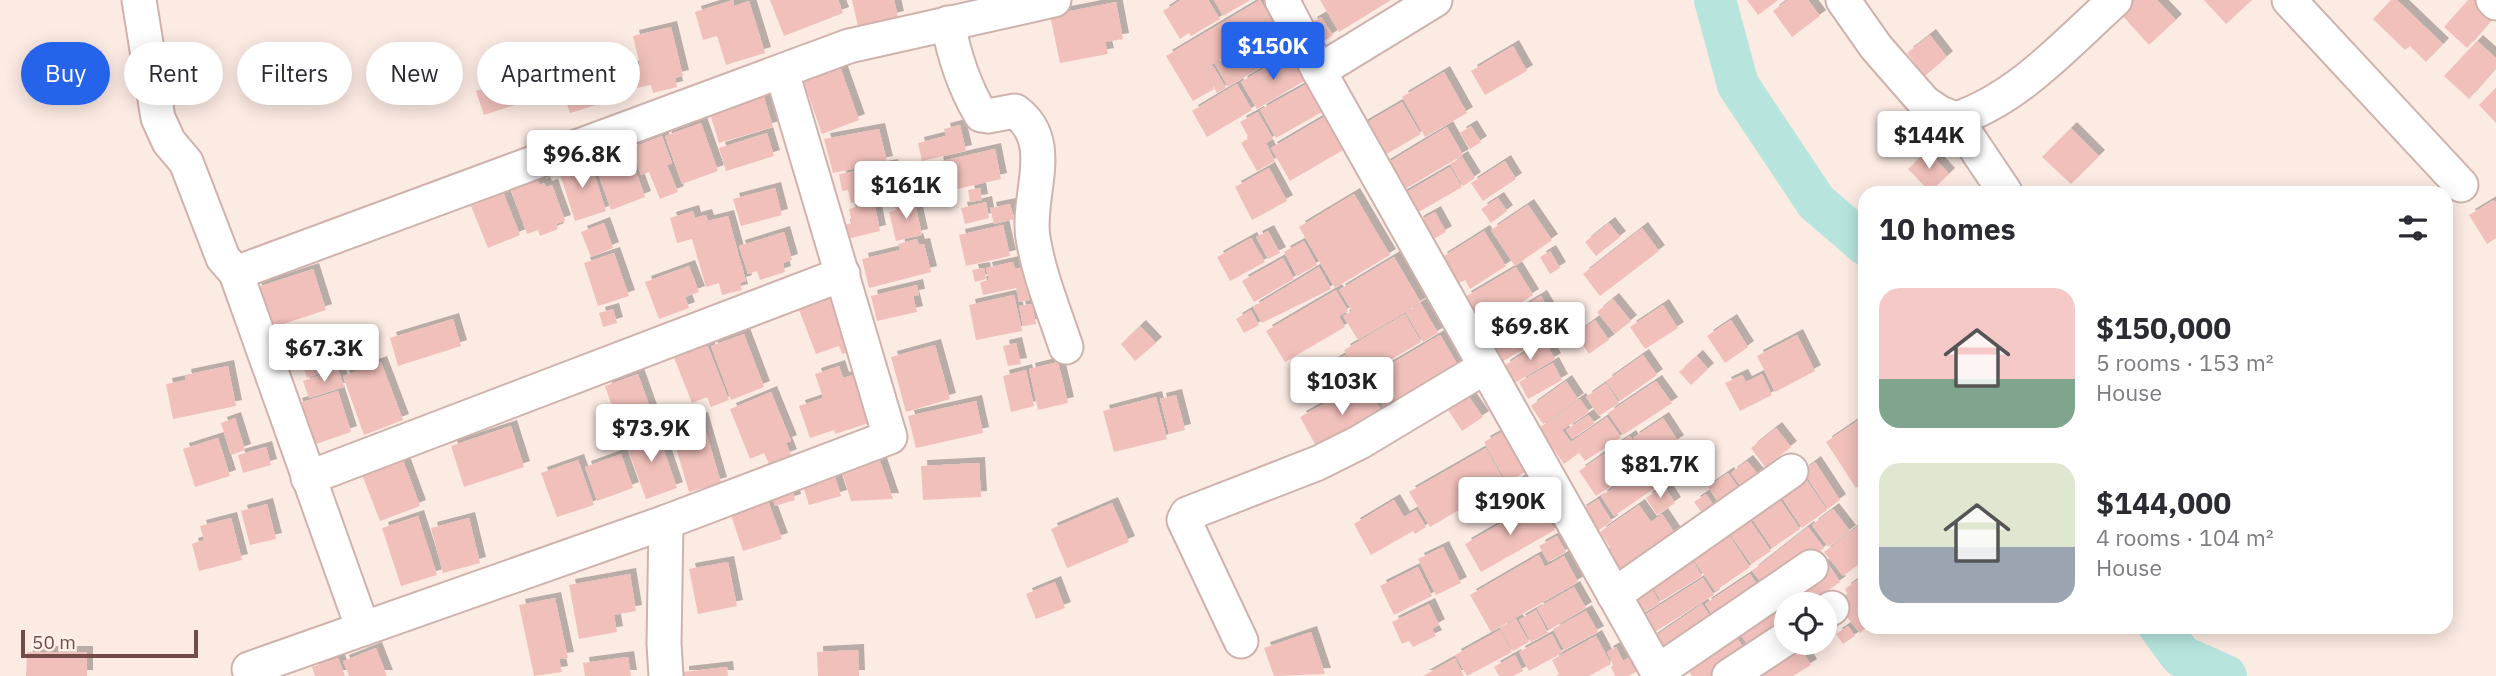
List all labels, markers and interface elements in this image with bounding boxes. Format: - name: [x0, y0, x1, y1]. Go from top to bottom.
- pin: $150K: [1224, 22, 1322, 82]
- text: $150K: [1237, 30, 1309, 60]
- chip: Buy: [21, 42, 110, 105]
- chip: Rent: [124, 42, 223, 105]
- chip: Filters: [237, 42, 352, 105]
- chip: New: [366, 42, 463, 105]
- chip: Apartment: [477, 42, 640, 105]
- pin: $144K: [1880, 111, 1978, 171]
- text: $144K: [1893, 119, 1965, 149]
- pin: $96.8K: [525, 130, 639, 190]
- text: $96.8K: [543, 138, 621, 168]
- pin: $161K: [857, 162, 955, 221]
- text: $161K: [870, 169, 942, 199]
- text: 10 homes: [1879, 209, 2016, 248]
- icon: filters: [2394, 209, 2432, 247]
- pin: $69.8K: [1473, 302, 1587, 362]
- text: $150,000: [2096, 308, 2231, 347]
- text: $69.8K: [1491, 310, 1569, 340]
- icon: home: [1935, 316, 2019, 400]
- pin: $67.3K: [267, 324, 381, 384]
- text: $67.3K: [285, 332, 363, 362]
- text: 5 rooms · 153 m²: [2096, 347, 2274, 377]
- pin: $103K: [1293, 358, 1391, 417]
- text: $103K: [1306, 365, 1378, 395]
- text: House: [2096, 377, 2162, 407]
- pin: $73.9K: [594, 405, 708, 464]
- text: $73.9K: [612, 412, 690, 442]
- pin: $81.7K: [1603, 440, 1717, 500]
- text: $81.7K: [1621, 448, 1699, 478]
- pin: $190K: [1461, 477, 1559, 537]
- text: $144,000: [2096, 483, 2231, 522]
- text: $190K: [1474, 485, 1546, 515]
- icon: home: [1935, 491, 2019, 575]
- text: 4 rooms · 104 m²: [2096, 522, 2274, 552]
- text: House: [2096, 552, 2162, 582]
- map controls: [1774, 592, 1837, 655]
- button: locate: [1774, 592, 1837, 655]
- scale bar: [21, 627, 198, 659]
- text: 50 m: [32, 630, 76, 654]

